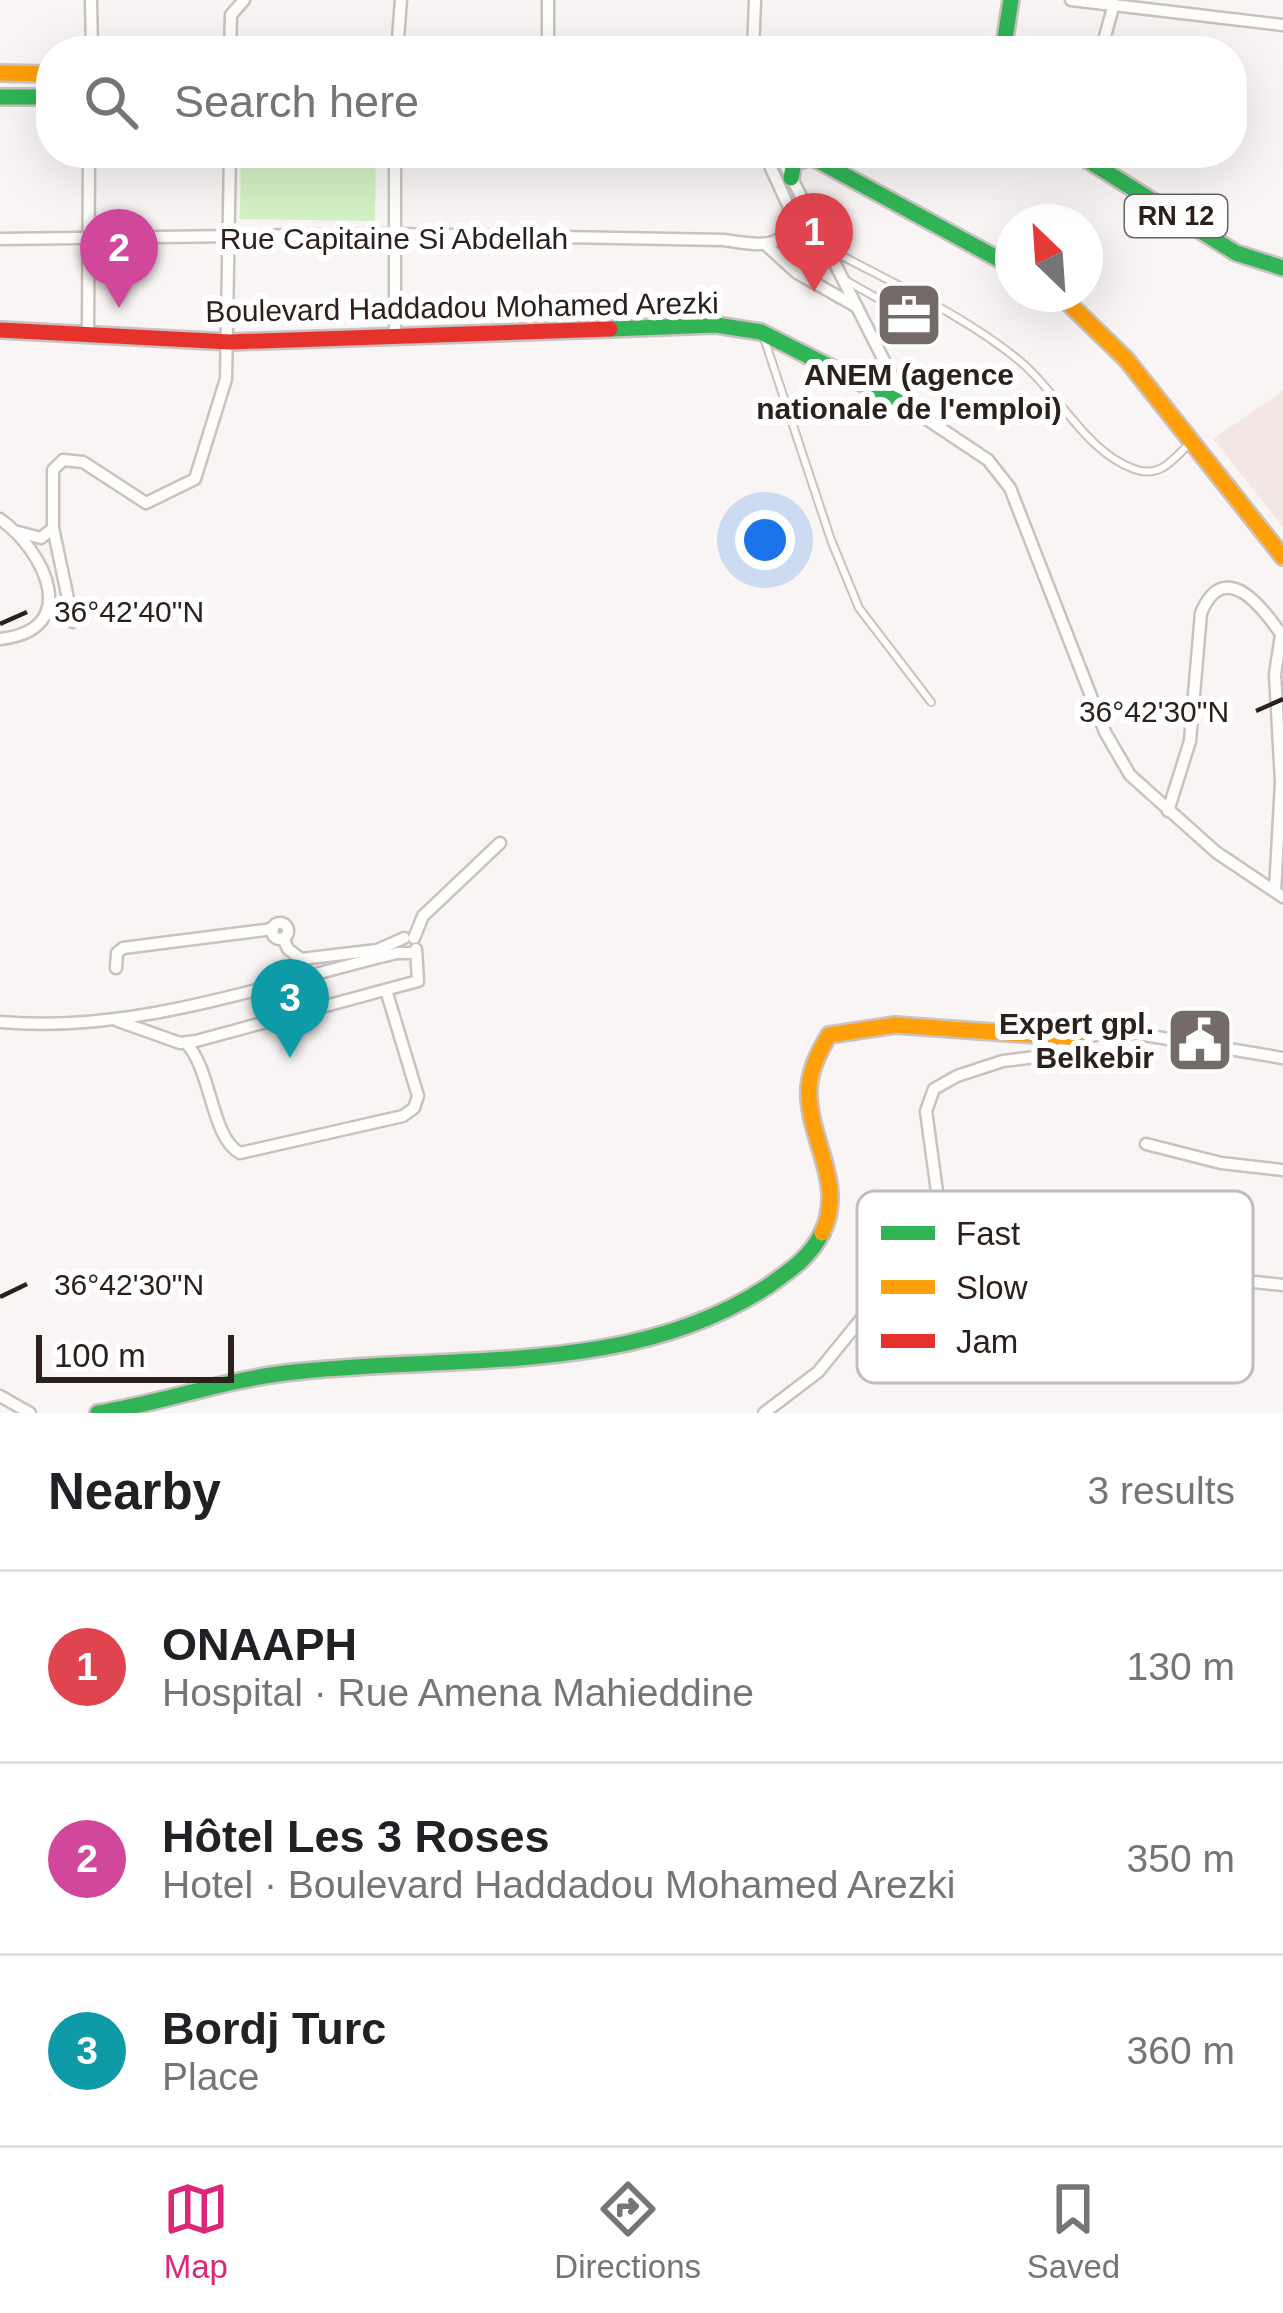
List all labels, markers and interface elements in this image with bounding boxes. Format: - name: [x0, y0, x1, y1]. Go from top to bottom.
- search box: [36, 36, 1247, 168]
- icon: search: [78, 69, 144, 135]
- text: Search here: [174, 76, 419, 127]
- pin: 1: [775, 193, 853, 292]
- road number: RN 12: [1125, 195, 1227, 237]
- north arrow: [995, 204, 1103, 312]
- pin: 2: [80, 209, 158, 308]
- street label: Rue Capitaine Si Abdellah: [220, 222, 568, 255]
- office icon: ANEM (agence nationale de l'emploi): [874, 280, 944, 350]
- street label: Boulevard Haddadou Mohamed Arezki: [205, 286, 719, 328]
- place label: ANEM (agence nationale de l'emploi): [756, 358, 1062, 425]
- your location: [735, 510, 795, 570]
- text: 36°42'40"N: [54, 595, 204, 628]
- text: 36°42'30"N: [1079, 695, 1229, 728]
- pin: 3: [251, 959, 329, 1058]
- public building icon: Expert gpl. Belkebir: [1165, 1005, 1235, 1075]
- place label: Expert gpl. Belkebir: [999, 1007, 1154, 1074]
- legend: [857, 1191, 1253, 1383]
- text: Fast: [956, 1215, 1020, 1252]
- text: 36°42'30"N: [54, 1268, 204, 1301]
- text: Slow: [956, 1269, 1028, 1306]
- text: Jam: [956, 1323, 1018, 1360]
- scale bar: [36, 1329, 234, 1382]
- text: 100 m: [54, 1337, 146, 1374]
- text: Nearby: [48, 1463, 221, 1520]
- text: 3 results: [1088, 1469, 1235, 1512]
- text: ONAAPH: [162, 1619, 357, 1670]
- text: 1: [76, 1645, 98, 1688]
- text: 130 m: [1127, 1645, 1235, 1688]
- text: Hospital · Rue Amena Mahieddine: [162, 1671, 754, 1714]
- text: Hôtel Les 3 Roses: [162, 1811, 550, 1862]
- text: 2: [76, 1837, 98, 1880]
- text: 350 m: [1127, 1837, 1235, 1880]
- text: Hotel · Boulevard Haddadou Mohamed Arezki: [162, 1863, 955, 1906]
- text: Bordj Turc: [162, 2003, 386, 2054]
- text: 3: [76, 2029, 98, 2072]
- text: 360 m: [1127, 2029, 1235, 2072]
- text: Place: [162, 2055, 260, 2098]
- tab: Map: [163, 2176, 229, 2286]
- tab: Directions: [554, 2176, 701, 2286]
- tab: Saved: [1027, 2176, 1120, 2286]

